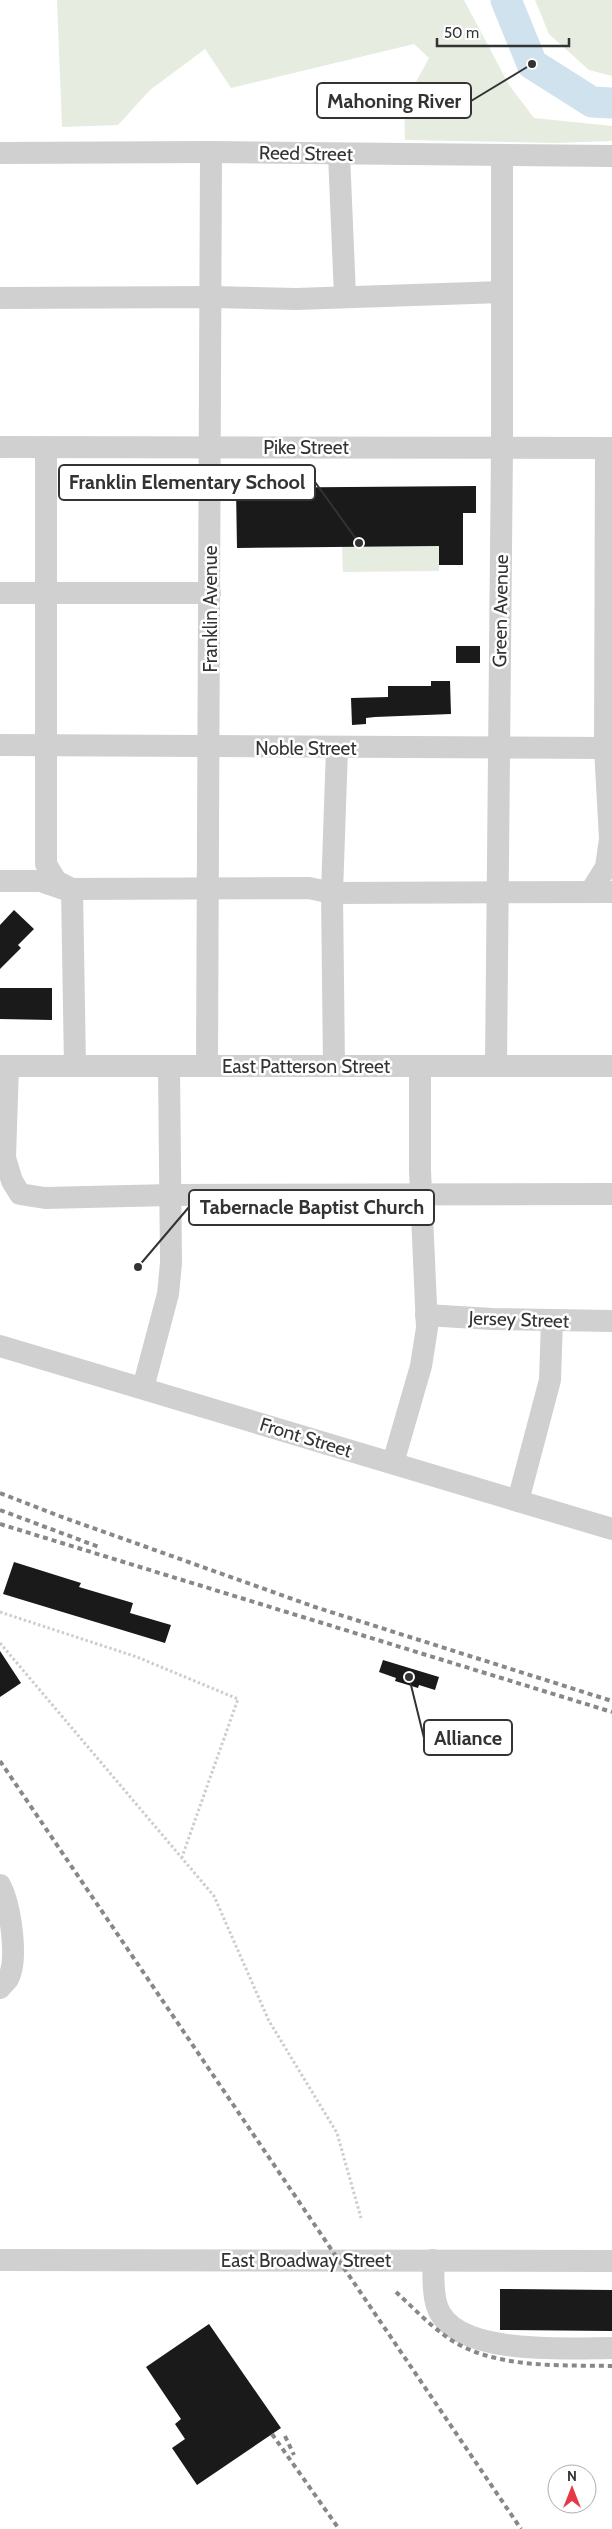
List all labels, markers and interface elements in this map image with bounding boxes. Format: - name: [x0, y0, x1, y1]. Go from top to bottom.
- scale bar: [437, 15, 570, 47]
- text: 50 m: [444, 24, 479, 42]
- callout: Mahoning River: [317, 83, 471, 118]
- text: Mahoning River: [327, 89, 461, 113]
- street label: Reed Street: [259, 141, 354, 166]
- street label: Pike Street: [263, 436, 349, 459]
- callout: Franklin Elementary School: [59, 465, 315, 500]
- text: Franklin Elementary School: [69, 470, 305, 494]
- street label: Franklin Avenue: [199, 545, 222, 672]
- street label: Green Avenue: [488, 554, 513, 668]
- street label: Noble Street: [255, 737, 357, 760]
- street label: East Patterson Street: [222, 1055, 391, 1078]
- callout: Tabernacle Baptist Church: [189, 1190, 434, 1225]
- text: Tabernacle Baptist Church: [200, 1195, 424, 1219]
- street label: Jersey Street: [467, 1306, 570, 1333]
- street label: Front Street: [257, 1413, 355, 1463]
- callout: Alliance: [424, 1720, 512, 1755]
- text: Alliance: [434, 1726, 502, 1750]
- street label: East Broadway Street: [221, 2249, 392, 2272]
- north arrow: [547, 2464, 597, 2514]
- text: N: [567, 2467, 577, 2485]

